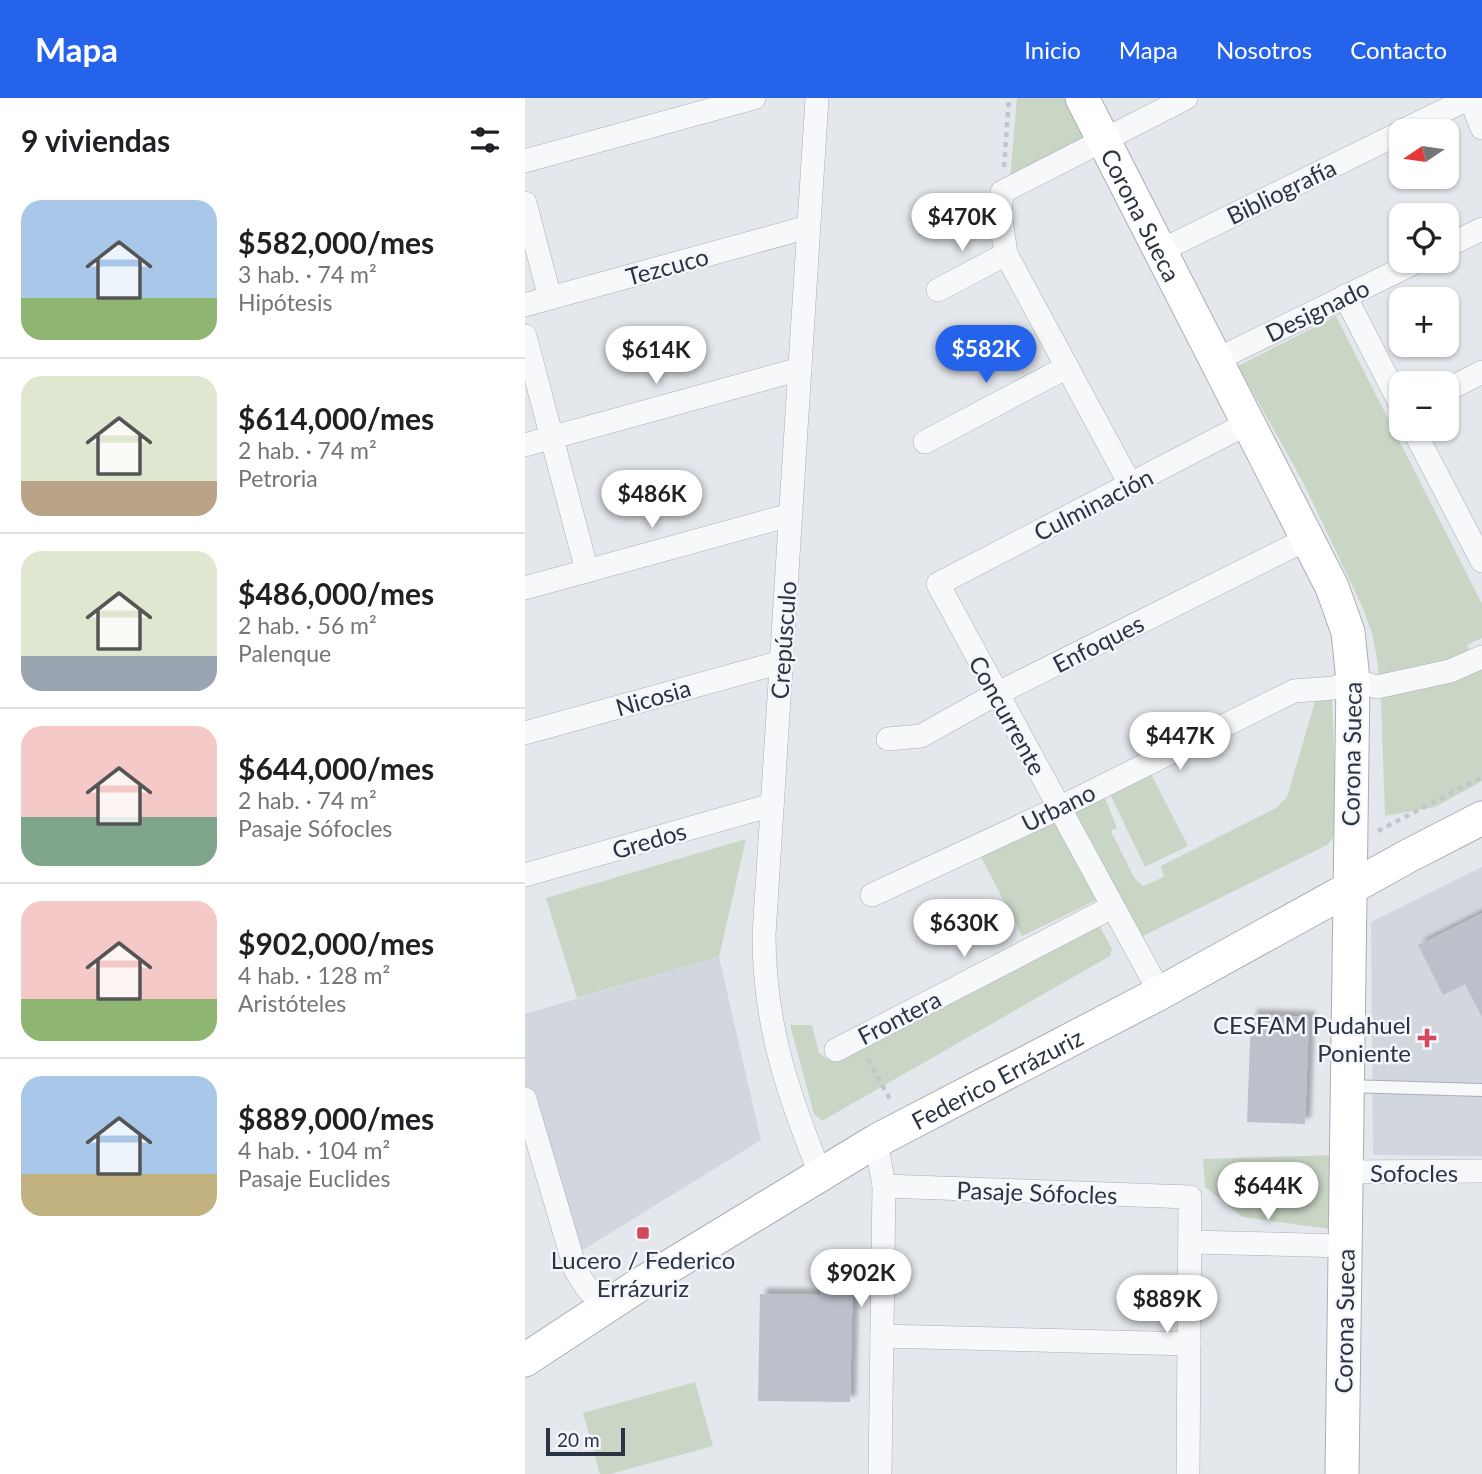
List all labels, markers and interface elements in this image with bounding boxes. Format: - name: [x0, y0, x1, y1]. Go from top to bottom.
- text: Mapa: [35, 29, 118, 69]
- text: Inicio: [1024, 35, 1081, 64]
- text: Mapa: [1119, 35, 1178, 64]
- text: Nosotros: [1216, 35, 1312, 64]
- text: Contacto: [1350, 35, 1447, 64]
- north arrow: [1389, 119, 1459, 189]
- map controls: [1389, 119, 1459, 441]
- icon: filters: [466, 121, 504, 159]
- text: 9 viviendas: [21, 122, 170, 158]
- street label: Corona Sueca: [1096, 143, 1188, 286]
- street label: Bibliografía: [1222, 152, 1340, 230]
- pin: $470K: [913, 194, 1011, 253]
- text: $470K: [927, 202, 997, 230]
- button: locate: [1389, 203, 1459, 273]
- text: $582,000/mes: [238, 224, 434, 260]
- icon: home: [77, 228, 161, 312]
- street label: Tezcuco: [623, 241, 711, 291]
- text: 3 hab. · 74 m²: [238, 260, 377, 288]
- street label: Designado: [1260, 272, 1374, 348]
- button: +: [1389, 287, 1459, 357]
- text: Hipótesis: [238, 288, 332, 316]
- pin: $582K: [937, 326, 1035, 385]
- pin: $614K: [607, 327, 705, 386]
- text: $582K: [951, 334, 1021, 362]
- text: $614K: [621, 335, 691, 363]
- button: −: [1389, 371, 1459, 441]
- text: $614,000/mes: [238, 400, 434, 436]
- icon: home: [77, 404, 161, 488]
- text: 2 hab. · 74 m²: [238, 436, 377, 464]
- street label: Culminación: [1029, 462, 1157, 546]
- text: Petroria: [238, 464, 318, 492]
- pin: $486K: [603, 470, 701, 530]
- text: $486K: [617, 479, 687, 507]
- text: $486,000/mes: [238, 575, 434, 611]
- icon: home: [77, 579, 161, 663]
- street label: Crepúsculo: [764, 580, 802, 700]
- street label: Enfoques: [1048, 608, 1148, 678]
- text: 2 hab. · 56 m²: [238, 611, 377, 639]
- text: Palenque: [238, 639, 331, 667]
- street label: Concurrente: [963, 650, 1053, 780]
- street label: Nicosia: [612, 672, 694, 722]
- street label: Corona Sueca: [1335, 681, 1367, 827]
- pin: $447K: [1131, 712, 1229, 772]
- text: $447K: [1145, 721, 1215, 749]
- text: $644,000/mes: [238, 750, 434, 786]
- icon: home: [77, 754, 161, 838]
- street label: Urbano: [1016, 777, 1100, 837]
- text: 2 hab. · 74 m²: [238, 786, 377, 814]
- text: Pasaje Sófocles: [238, 814, 392, 842]
- street label: Gredos: [609, 816, 689, 864]
- pin: $630K: [915, 900, 1013, 959]
- text: $630K: [929, 908, 999, 936]
- text: $902,000/mes: [238, 925, 434, 961]
- icon: home: [77, 929, 161, 1013]
- text: 4 hab. · 128 m²: [238, 961, 390, 989]
- street label: Frontera: [853, 984, 945, 1050]
- text: Aristóteles: [238, 989, 346, 1017]
- place label: CESFAM Pudahuel Poniente: [1213, 1010, 1411, 1067]
- street label: Federico Errázuriz: [906, 1021, 1088, 1135]
- marker: CESFAM Pudahuel Poniente: [1417, 1028, 1437, 1048]
- text: $889,000/mes: [238, 1100, 434, 1136]
- icon: home: [77, 1104, 161, 1188]
- text: 4 hab. · 104 m²: [238, 1136, 390, 1164]
- street label: Sofocles: [1370, 1158, 1458, 1187]
- pin: $644K: [1219, 1162, 1317, 1222]
- text: Pasaje Euclides: [238, 1164, 390, 1192]
- text: $644K: [1233, 1171, 1303, 1199]
- street label: Pasaje Sófocles: [956, 1175, 1118, 1209]
- marker: Lucero / Federico Errázuriz: [635, 1225, 651, 1241]
- place label: Lucero / Federico Errázuriz: [551, 1245, 735, 1302]
- street label: Corona Sueca: [1328, 1248, 1360, 1394]
- pin: $902K: [812, 1250, 910, 1309]
- text: $902K: [826, 1258, 896, 1286]
- pin: $889K: [1118, 1276, 1216, 1335]
- text: $889K: [1132, 1284, 1202, 1312]
- scale bar: [546, 1425, 625, 1457]
- text: 20 m: [557, 1428, 600, 1451]

